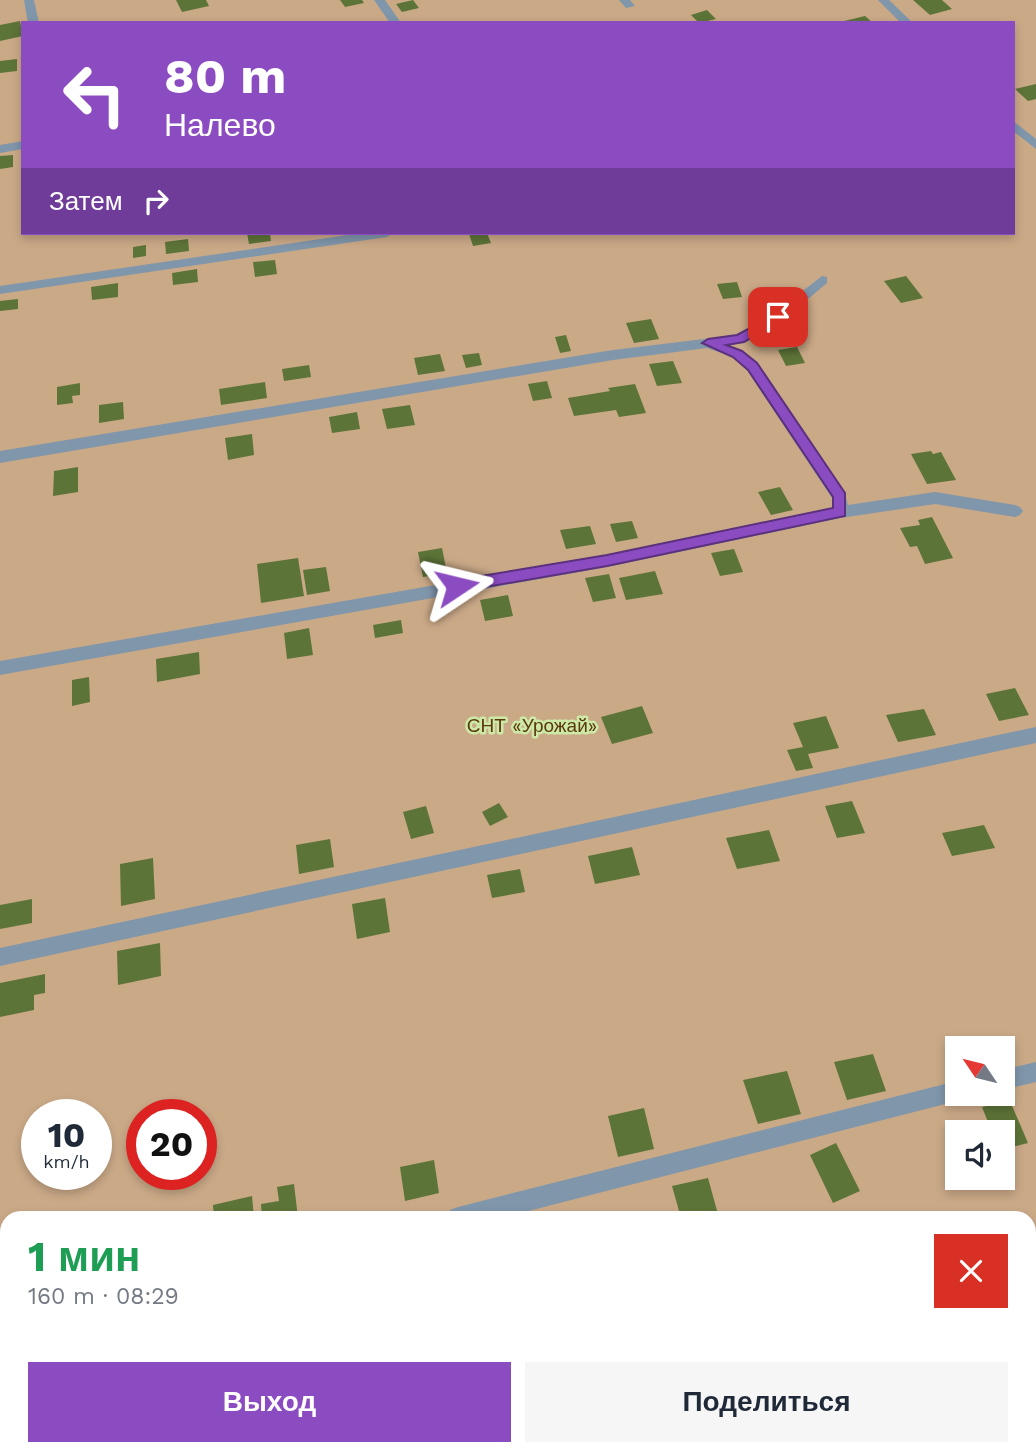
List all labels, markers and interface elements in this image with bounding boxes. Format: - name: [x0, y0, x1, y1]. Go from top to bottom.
- text: 80 m: [164, 47, 286, 105]
- icon: left: [49, 49, 140, 140]
- text: Налево: [164, 106, 276, 144]
- icon: right: [137, 182, 175, 220]
- text: Затем: [49, 186, 123, 216]
- pin: [748, 287, 808, 347]
- icon: arrive: [759, 298, 797, 336]
- position arrow: [420, 549, 494, 623]
- park label: СНТ «Урожай»: [467, 714, 597, 737]
- north arrow: [945, 1036, 1015, 1106]
- map controls: [945, 1036, 1015, 1190]
- speed limit sign: 20: [126, 1099, 217, 1190]
- text: 10: [48, 1114, 85, 1156]
- button: sound: [945, 1120, 1015, 1190]
- text: km/h: [43, 1151, 90, 1172]
- text: 1 мин: [28, 1232, 140, 1281]
- button: close: [934, 1234, 1008, 1308]
- text: 160 m · 08:29: [28, 1283, 179, 1310]
- button: Выход: [28, 1362, 511, 1442]
- button: Поделиться: [525, 1362, 1008, 1442]

